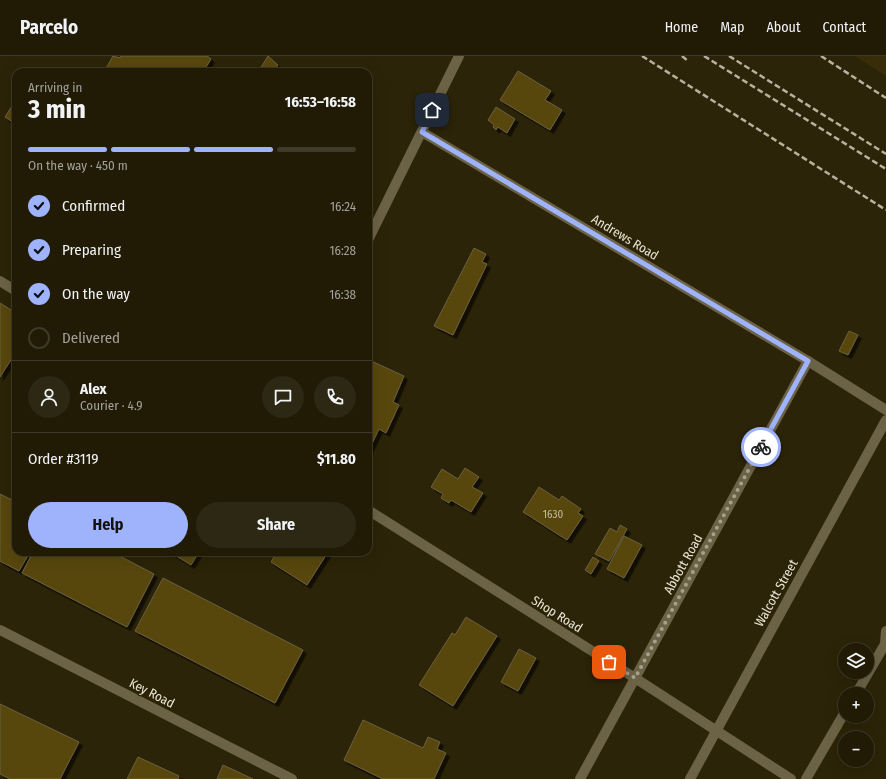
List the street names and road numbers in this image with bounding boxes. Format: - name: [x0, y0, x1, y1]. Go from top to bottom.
- street label: Andrews Road: [589, 211, 661, 263]
- street label: Abbott Road: [660, 531, 706, 597]
- street label: Walcott Street: [751, 556, 801, 629]
- street label: Shop Road: [529, 593, 585, 635]
- street label: Key Road: [127, 675, 177, 711]

